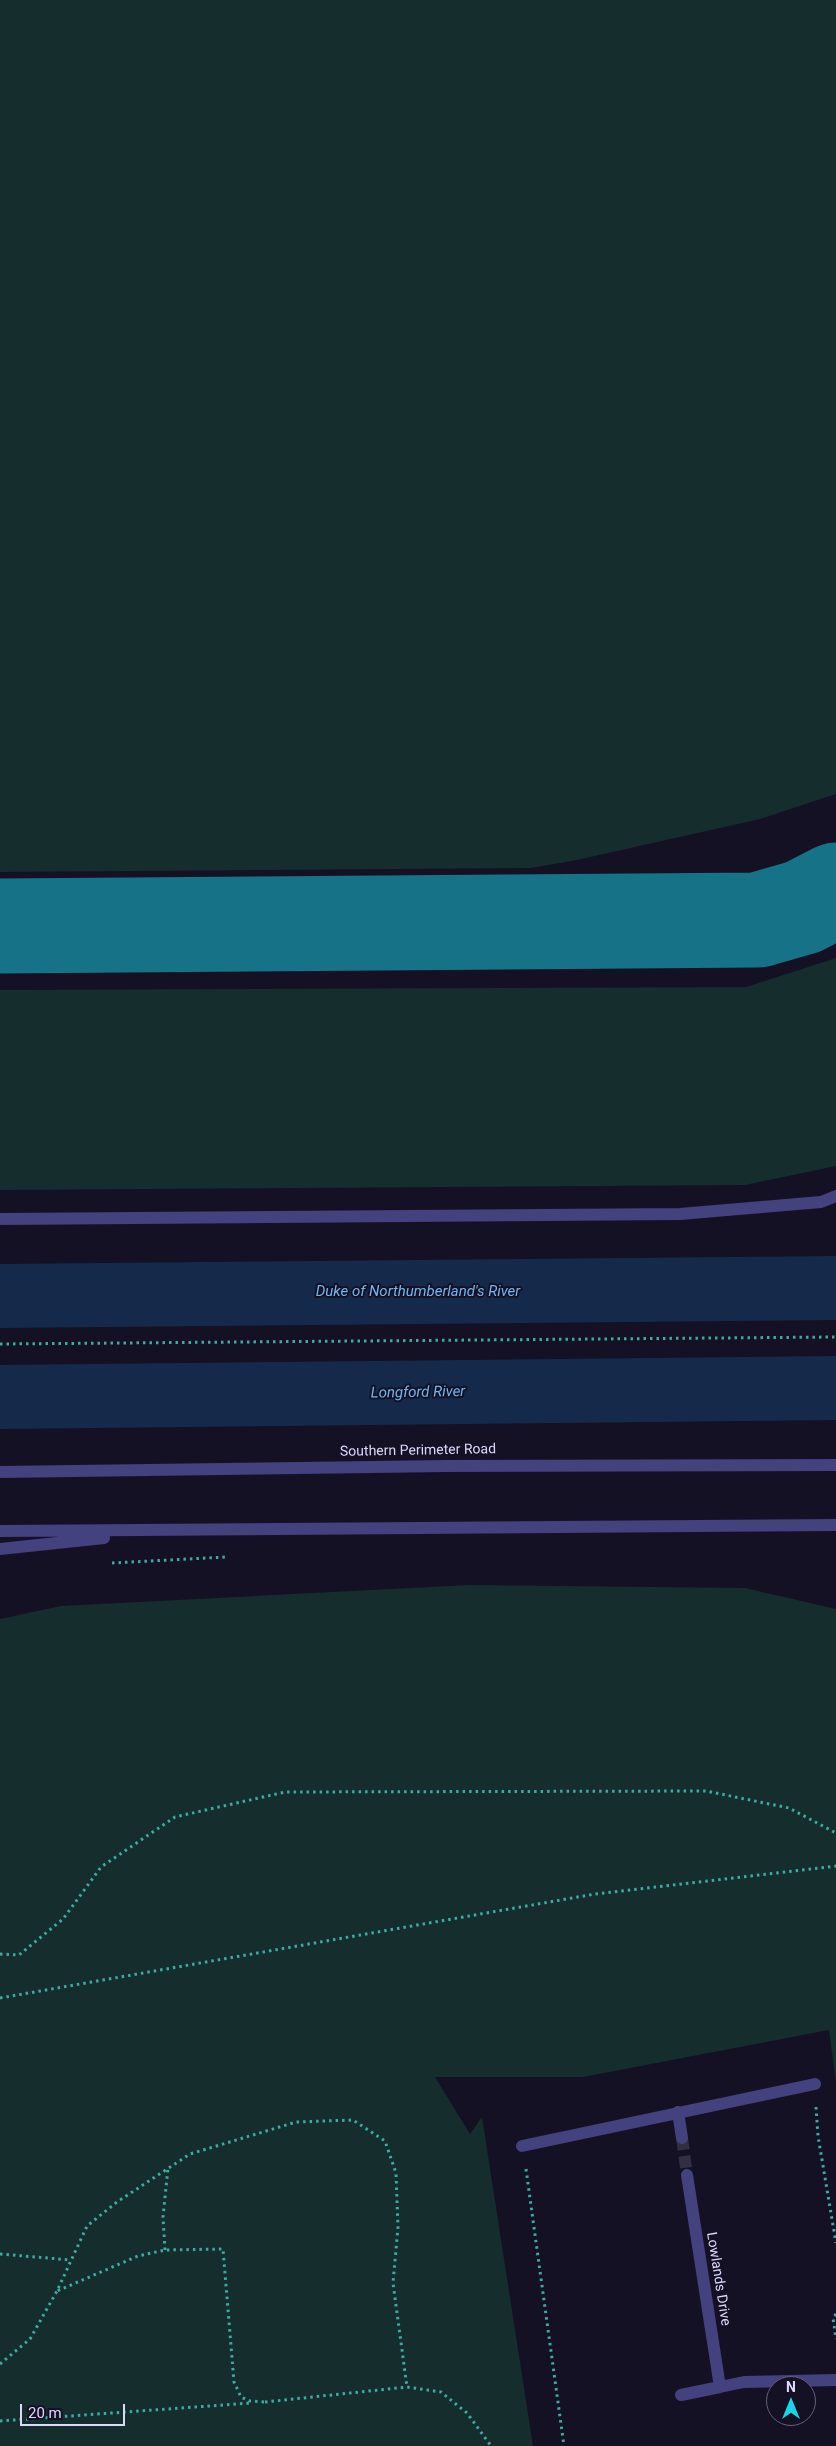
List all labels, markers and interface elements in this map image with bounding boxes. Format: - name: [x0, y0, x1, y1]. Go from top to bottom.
- water label: Duke of Northumberland's River: [316, 1283, 520, 1301]
- water label: Longford River: [371, 1383, 465, 1403]
- street label: Southern Perimeter Road: [340, 1441, 496, 1461]
- street label: Lowlands Drive: [702, 2231, 734, 2327]
- north arrow: [766, 2376, 816, 2426]
- text: N: [786, 2379, 796, 2395]
- scale bar: [22, 2394, 128, 2426]
- text: 20 m: [28, 2404, 62, 2422]

